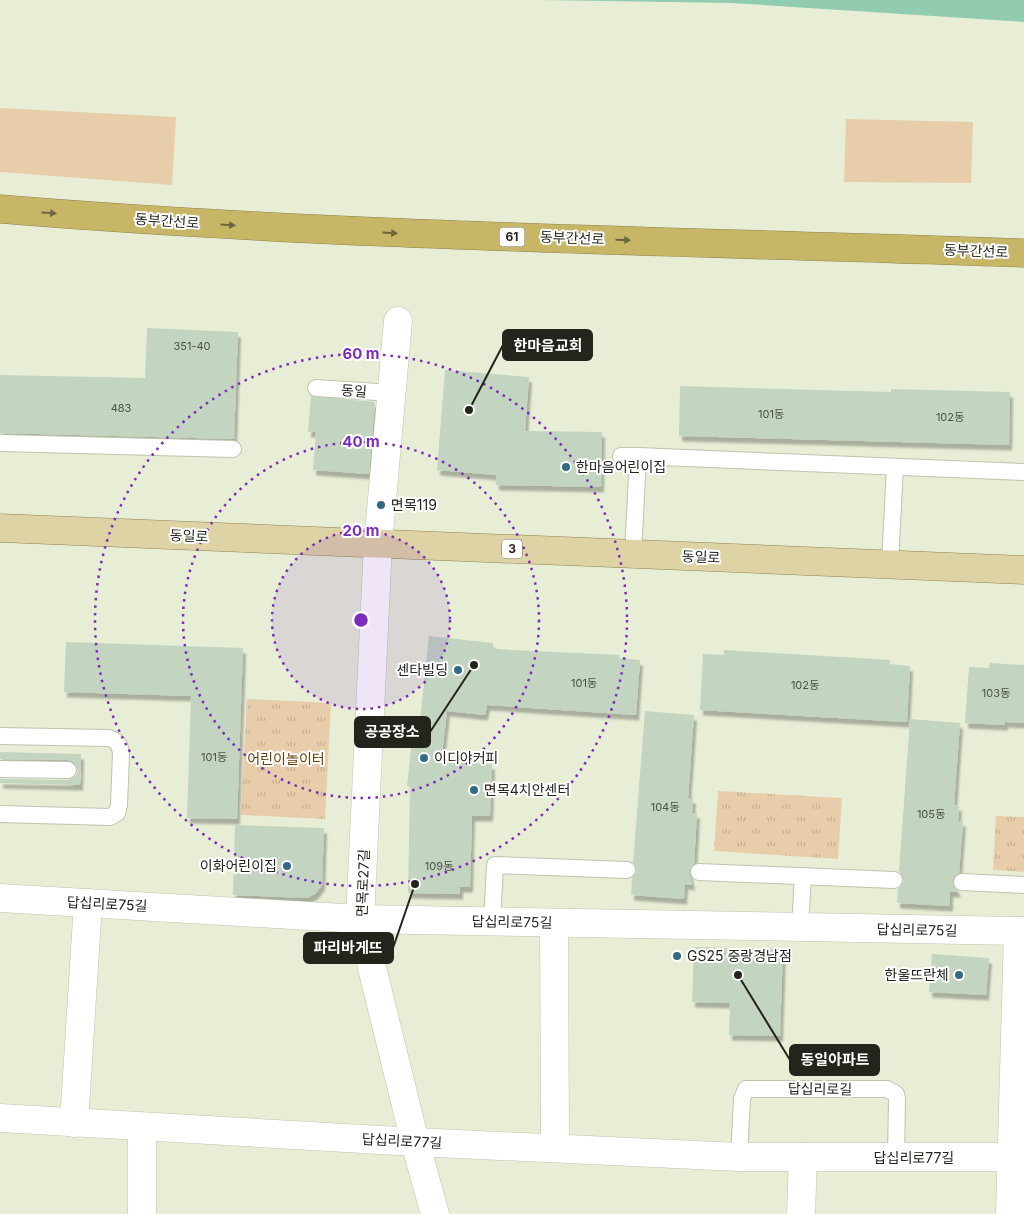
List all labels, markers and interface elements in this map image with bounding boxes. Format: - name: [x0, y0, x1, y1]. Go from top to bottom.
- one-way arrow: [41, 209, 57, 217]
- street label: 동부간선로: [134, 210, 200, 231]
- one-way arrow: [220, 221, 236, 229]
- road number: 61: [500, 228, 524, 246]
- street label: 동부간선로: [540, 228, 605, 247]
- one-way arrow: [383, 229, 399, 237]
- one-way arrow: [615, 236, 631, 244]
- street label: 동부간선로: [944, 241, 1009, 260]
- callout: 한마음교회: [503, 330, 592, 360]
- text: 한마음교회: [513, 336, 583, 355]
- house number: 351-40: [173, 339, 211, 353]
- text: 60 m: [342, 344, 380, 363]
- street label: 동일: [341, 381, 367, 400]
- house number: 483: [111, 401, 132, 415]
- house number: 101동: [758, 407, 784, 421]
- house number: 102동: [936, 410, 964, 424]
- text: 40 m: [342, 432, 380, 451]
- place label: 한마음어린이집: [576, 458, 666, 475]
- marker: 한마음어린이집: [560, 461, 572, 473]
- place label: 면목119: [391, 496, 437, 513]
- marker: 면목119: [375, 499, 387, 511]
- text: 20 m: [343, 521, 379, 540]
- street label: 동일로: [169, 526, 209, 545]
- road number: 3: [502, 540, 522, 558]
- street label: 동일로: [681, 547, 721, 566]
- centre of rings: [352, 611, 370, 629]
- place label: 센타빌딩: [396, 661, 448, 678]
- marker: 센타빌딩: [452, 664, 464, 676]
- house number: 101동: [571, 676, 597, 690]
- house number: 102동: [791, 678, 819, 692]
- house number: 103동: [982, 686, 1010, 700]
- callout: 공공장소: [355, 717, 430, 747]
- text: 공공장소: [364, 722, 420, 741]
- place label: 이디야커피: [434, 749, 498, 766]
- house number: 101동: [201, 750, 227, 764]
- park label: 어린이놀이터: [247, 750, 325, 767]
- marker: 이디야커피: [418, 752, 430, 764]
- place label: 면목4치안센터: [484, 781, 570, 798]
- marker: 면목4치안센터: [468, 784, 480, 796]
- house number: 104동: [651, 800, 679, 814]
- house number: 105동: [917, 807, 945, 821]
- street label: 면목로27길: [353, 849, 372, 917]
- place label: 이화어린이집: [200, 857, 277, 874]
- house number: 109동: [425, 859, 453, 873]
- marker: 이화어린이집: [281, 860, 293, 872]
- street label: 답십리로75길: [66, 893, 148, 914]
- street label: 답십리로75길: [472, 912, 553, 931]
- street label: 답십리로75길: [877, 920, 958, 939]
- callout: 파리바게뜨: [304, 933, 393, 963]
- text: 파리바게뜨: [313, 938, 383, 957]
- place label: GS25 중랑경남점: [687, 947, 792, 964]
- marker: GS25 중랑경남점: [671, 950, 683, 962]
- place label: 한울뜨란체: [885, 966, 949, 983]
- marker: 한울뜨란체: [953, 969, 965, 981]
- callout: 동일아파트: [790, 1045, 879, 1075]
- text: 동일아파트: [800, 1050, 870, 1069]
- street label: 답십리로길: [788, 1079, 852, 1098]
- street label: 답십리로77길: [361, 1130, 443, 1151]
- street label: 답십리로77길: [874, 1149, 954, 1166]

